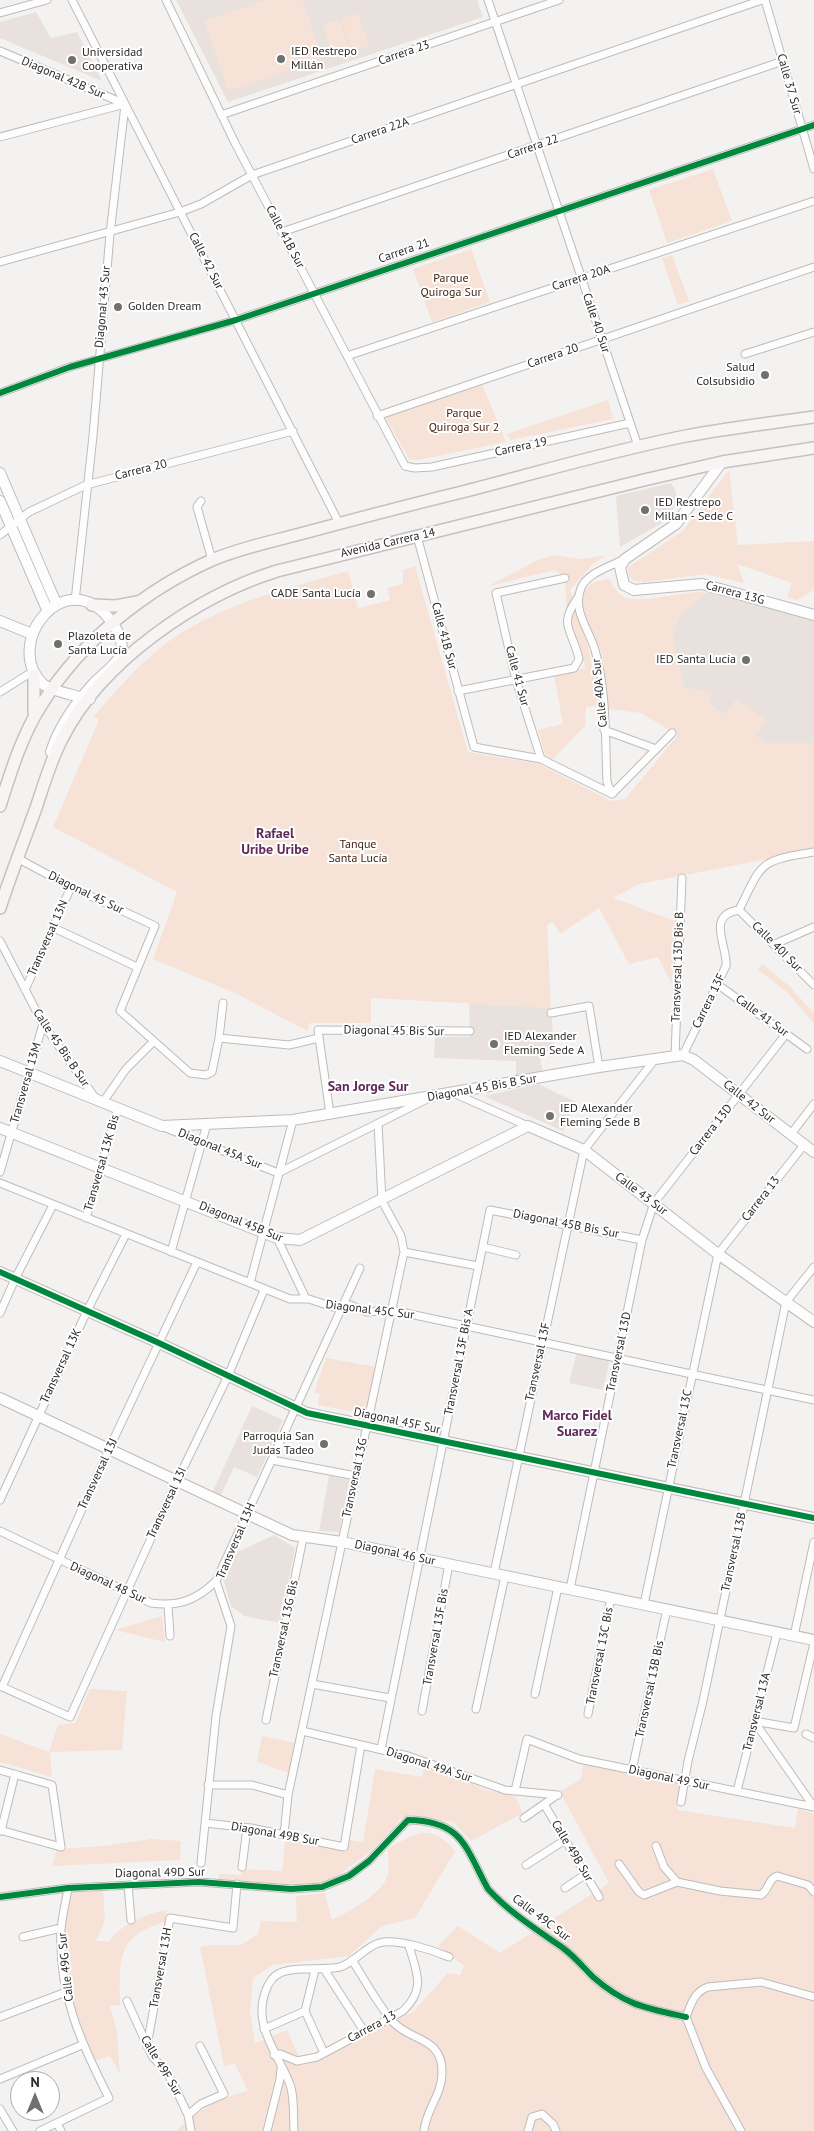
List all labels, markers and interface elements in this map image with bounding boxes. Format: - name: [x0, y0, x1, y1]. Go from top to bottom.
- street label: Carrera 23: [377, 38, 431, 68]
- place label: IED Restrepo Millán: [291, 45, 357, 73]
- place label: Universidad Cooperativa: [82, 46, 143, 74]
- street label: Calle 37 Sur: [774, 52, 804, 116]
- marker: IED Restrepo Millán: [275, 53, 287, 65]
- street label: Diagonal 42B Sur: [19, 54, 107, 102]
- marker: Universidad Cooperativa: [66, 54, 78, 66]
- street label: Carrera 22A: [349, 114, 411, 148]
- street label: Carrera 22: [506, 132, 560, 162]
- street label: Calle 41B Sur: [262, 203, 308, 271]
- street label: Calle 42 Sur: [185, 230, 227, 292]
- street label: Carrera 21: [377, 236, 431, 266]
- street label: Carrera 20A: [550, 262, 612, 294]
- street label: Diagonal 43 Sur: [92, 265, 114, 349]
- park label: Parque Quiroga Sur: [421, 272, 481, 300]
- street label: Calle 40 Sur: [579, 291, 613, 355]
- place label: Golden Dream: [128, 300, 201, 314]
- marker: Golden Dream: [112, 301, 124, 313]
- street label: Carrera 20: [526, 341, 580, 371]
- place label: Salud Colsubsidio: [696, 361, 755, 389]
- marker: Salud Colsubsidio: [759, 369, 771, 381]
- park label: Parque Quiroga Sur 2: [429, 407, 499, 435]
- street label: Carrera 19: [493, 434, 549, 460]
- street label: Carrera 20: [113, 457, 169, 483]
- place label: IED Restrepo Millan - Sede C: [655, 496, 733, 524]
- marker: IED Restrepo Millan - Sede C: [639, 504, 651, 516]
- street label: Avenida Carrera 14: [339, 525, 437, 561]
- street label: Carrera 13G: [704, 578, 766, 608]
- place label: CADE Santa Lucía: [271, 587, 361, 601]
- marker: CADE Santa Lucía: [365, 588, 377, 600]
- street label: Calle 41B Sur: [428, 601, 460, 671]
- place label: Plazoleta de Santa Lucía: [68, 630, 131, 658]
- marker: Plazoleta de Santa Lucía: [52, 638, 64, 650]
- street label: Calle 41 Sur: [502, 644, 532, 708]
- place label: IED Santa Lucía: [656, 653, 736, 667]
- marker: IED Santa Lucía: [740, 654, 752, 666]
- street label: Calle 40A Sur: [589, 658, 611, 728]
- district label: Rafael Uribe Uribe: [241, 826, 309, 859]
- park label: Tanque Santa Lucía: [328, 838, 388, 866]
- street label: Diagonal 45 Sur: [46, 868, 126, 918]
- street label: Transversal 13N: [25, 898, 71, 978]
- street label: Transversal 13D Bis B: [669, 912, 687, 1022]
- street label: Calle 40I Sur: [749, 919, 805, 975]
- street label: Carrera 13F: [690, 971, 728, 1031]
- street label: Calle 41 Sur: [733, 992, 791, 1040]
- street label: Calle 45 Bis B Sur: [30, 1006, 92, 1090]
- street label: Diagonal 45 Bis Sur: [343, 1023, 445, 1039]
- place label: IED Alexander Fleming Sede A: [504, 1030, 584, 1058]
- marker: IED Alexander Fleming Sede A: [488, 1038, 500, 1050]
- street label: Transversal 13M: [8, 1041, 44, 1125]
- street label: Diagonal 45 Bis B Sur: [426, 1071, 538, 1105]
- street label: Calle 42 Sur: [720, 1077, 778, 1127]
- district label: San Jorge Sur: [328, 1079, 408, 1095]
- place label: IED Alexander Fleming Sede B: [560, 1102, 640, 1130]
- street label: Carrera 13D: [687, 1102, 735, 1158]
- marker: IED Alexander Fleming Sede B: [544, 1110, 556, 1122]
- street label: Transversal 13K Bis: [81, 1113, 123, 1213]
- street label: Diagonal 45A Sur: [176, 1126, 264, 1172]
- street label: Calle 43 Sur: [612, 1170, 670, 1218]
- street label: Carrera 13: [739, 1174, 783, 1224]
- street label: Diagonal 45B Sur: [197, 1199, 285, 1245]
- street label: Diagonal 45B Bis Sur: [512, 1207, 620, 1241]
- street label: Diagonal 45C Sur: [325, 1297, 415, 1323]
- street label: Transversal 13F Bis A: [442, 1307, 476, 1417]
- street label: Transversal 13D: [603, 1311, 635, 1393]
- street label: Transversal 13F: [523, 1321, 553, 1403]
- street label: Transversal 13K: [37, 1326, 85, 1406]
- street label: Transversal 13C: [665, 1388, 695, 1470]
- street label: Diagonal 45F Sur: [352, 1405, 442, 1437]
- district label: Marco Fidel Suarez: [542, 1408, 612, 1440]
- place label: Parroquia San Judas Tadeo: [243, 1430, 314, 1458]
- street label: Transversal 13J: [75, 1436, 121, 1512]
- street label: Transversal 13G: [340, 1437, 370, 1519]
- marker: Parroquia San Judas Tadeo: [318, 1438, 330, 1450]
- street label: Transversal 13I: [144, 1465, 190, 1541]
- street label: Transversal 13H: [213, 1501, 259, 1581]
- street label: Transversal 13B: [719, 1511, 749, 1593]
- street label: Diagonal 46 Sur: [353, 1537, 437, 1569]
- street label: Diagonal 48 Sur: [68, 1559, 148, 1607]
- street label: Transversal 13G Bis: [267, 1579, 301, 1679]
- street label: Transversal 13F Bis: [420, 1587, 452, 1687]
- street label: Transversal 13C Bis: [583, 1606, 617, 1706]
- street label: Transversal 13B Bis: [633, 1639, 667, 1739]
- street label: Transversal 13A: [740, 1671, 774, 1753]
- street label: Diagonal 49A Sur: [384, 1744, 474, 1786]
- street label: Diagonal 49 Sur: [627, 1762, 711, 1794]
- street label: Calle 49B Sur: [548, 1818, 596, 1884]
- street label: Diagonal 49B Sur: [230, 1819, 320, 1849]
- street label: Diagonal 49D Sur: [115, 1865, 205, 1881]
- street label: Calle 49C Sur: [509, 1891, 573, 1945]
- street label: Transversal 13H: [147, 1927, 175, 2009]
- street label: Calle 49G Sur: [55, 1932, 77, 2002]
- street label: Carrera 13: [345, 2008, 399, 2046]
- street label: Calle 49F Sur: [137, 2033, 185, 2099]
- north arrow: [10, 2071, 60, 2121]
- text: N: [30, 2073, 40, 2091]

